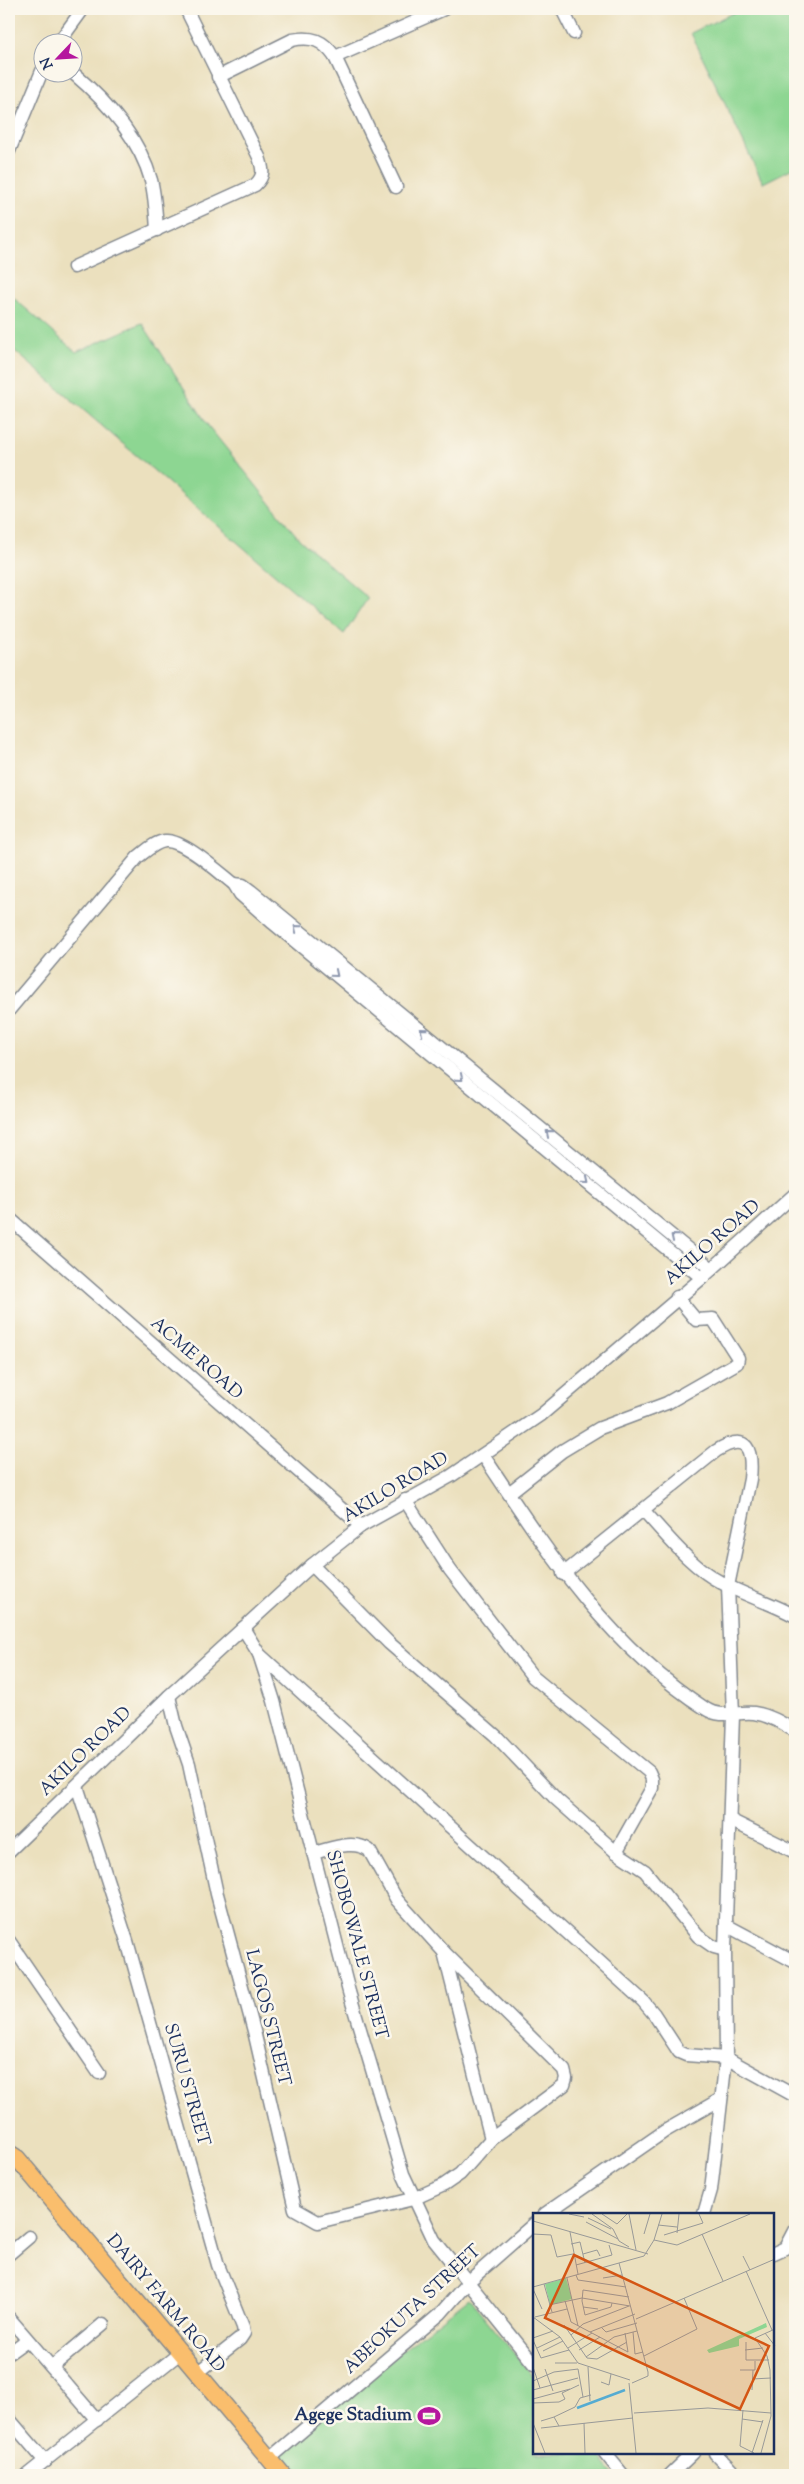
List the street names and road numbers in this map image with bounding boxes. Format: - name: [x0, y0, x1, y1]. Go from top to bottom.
- street label: AKILO ROAD: [659, 1194, 767, 1292]
- street label: ACME ROAD: [144, 1311, 248, 1407]
- street label: AKILO ROAD: [338, 1446, 454, 1530]
- street label: AKILO ROAD: [34, 1701, 138, 1803]
- street label: SHOBOWALE STREET: [318, 1847, 394, 2043]
- street label: LAGOS STREET: [237, 1947, 297, 2089]
- street label: SURU STREET: [156, 2021, 216, 2150]
- street label: DAIRY FARM ROAD: [99, 2229, 231, 2379]
- street label: ABEOKUTA STREET: [338, 2239, 488, 2381]

